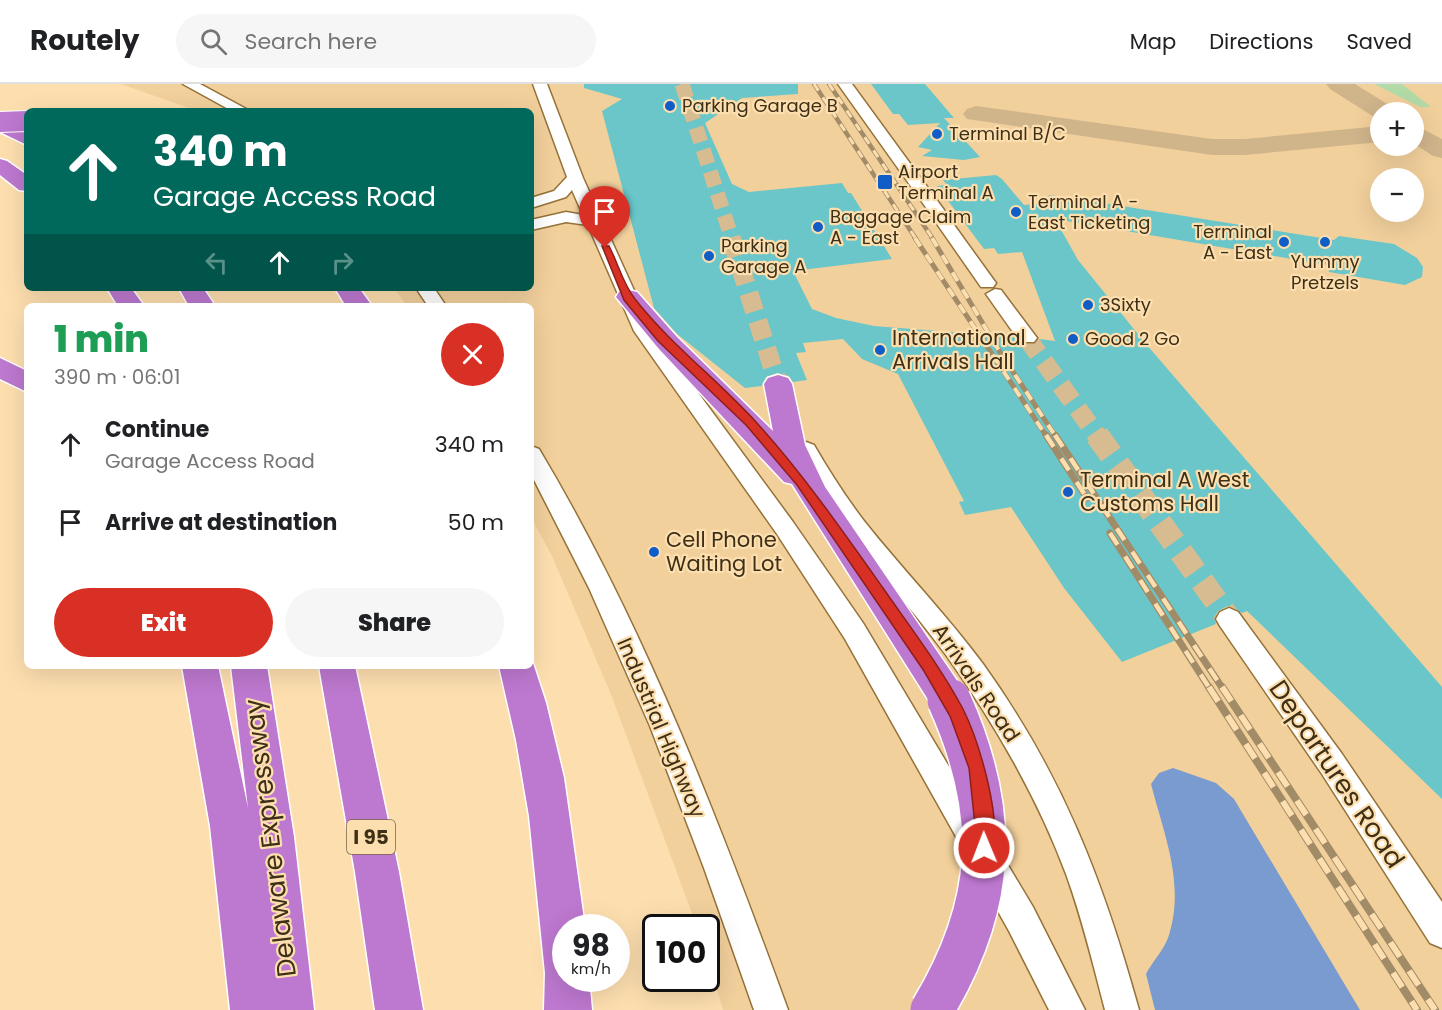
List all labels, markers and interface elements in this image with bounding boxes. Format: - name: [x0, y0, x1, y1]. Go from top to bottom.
- search box: [176, 14, 596, 68]
- text: Routely: [30, 21, 140, 60]
- icon: search: [197, 25, 230, 58]
- text: Search here: [245, 26, 377, 57]
- text: Map: [1130, 27, 1176, 56]
- text: Directions: [1209, 27, 1313, 56]
- text: Saved: [1346, 27, 1412, 56]
- place label: Parking Garage B: [682, 93, 838, 118]
- marker: Parking Garage B: [663, 99, 677, 113]
- map controls: [1370, 102, 1424, 222]
- button: +: [1370, 102, 1424, 156]
- place label: Terminal B/C: [949, 121, 1066, 146]
- text: 340 m: [153, 122, 288, 181]
- marker: Terminal B/C: [930, 127, 944, 141]
- icon: ahead: [54, 132, 132, 210]
- place label: Airport Terminal A: [898, 159, 994, 205]
- button: −: [1370, 168, 1424, 222]
- marker: Airport Terminal A: [876, 173, 894, 191]
- text: Garage Access Road: [153, 178, 436, 215]
- pin: [579, 186, 630, 248]
- place label: Terminal A - East Ticketing: [1028, 189, 1150, 235]
- icon: arrive: [588, 195, 621, 228]
- place label: Baggage Claim A - East: [830, 204, 971, 250]
- marker: Terminal A - East Ticketing: [1009, 205, 1023, 219]
- place label: Terminal A - East: [1193, 219, 1272, 265]
- marker: Baggage Claim A - East: [811, 220, 825, 234]
- place label: Parking Garage A: [721, 233, 806, 279]
- marker: Terminal A - East: [1277, 235, 1291, 249]
- marker: Yummy Pretzels: [1318, 235, 1332, 249]
- icon: left: [200, 246, 233, 279]
- icon: ahead: [263, 246, 296, 279]
- icon: right: [326, 246, 359, 279]
- marker: Parking Garage A: [702, 249, 716, 263]
- place label: Yummy Pretzels: [1290, 249, 1360, 295]
- place label: 3Sixty: [1100, 292, 1151, 317]
- marker: 3Sixty: [1081, 298, 1095, 312]
- text: 1 min: [54, 314, 149, 365]
- button: close: [441, 323, 504, 386]
- place label: International Arrivals Hall: [892, 323, 1026, 376]
- place label: Good 2 Go: [1085, 326, 1180, 351]
- marker: Good 2 Go: [1066, 332, 1080, 346]
- marker: International Arrivals Hall: [873, 343, 887, 357]
- text: 390 m · 06:01: [54, 363, 180, 391]
- text: Continue: [105, 414, 209, 445]
- icon: ahead: [54, 428, 87, 461]
- text: 340 m: [435, 429, 504, 460]
- text: Garage Access Road: [105, 447, 315, 475]
- place label: Terminal A West Customs Hall: [1080, 465, 1249, 518]
- marker: Terminal A West Customs Hall: [1061, 485, 1075, 499]
- icon: arrive: [54, 506, 87, 539]
- text: Arrive at destination: [105, 507, 337, 538]
- text: 50 m: [448, 507, 504, 538]
- place label: Cell Phone Waiting Lot: [666, 525, 782, 578]
- marker: Cell Phone Waiting Lot: [647, 545, 661, 559]
- button: Exit: [54, 588, 273, 657]
- button: Share: [285, 588, 504, 657]
- street label: Arrivals Road: [926, 618, 1027, 748]
- street label: Industrial Highway: [610, 633, 713, 823]
- street label: Departures Road: [1261, 673, 1413, 875]
- street label: Delaware Expressway: [235, 696, 305, 979]
- position arrow: [952, 816, 1016, 880]
- road number: I 95: [347, 820, 395, 854]
- speed limit sign: 100: [642, 914, 720, 992]
- text: 98: [572, 924, 610, 967]
- text: km/h: [571, 958, 611, 979]

